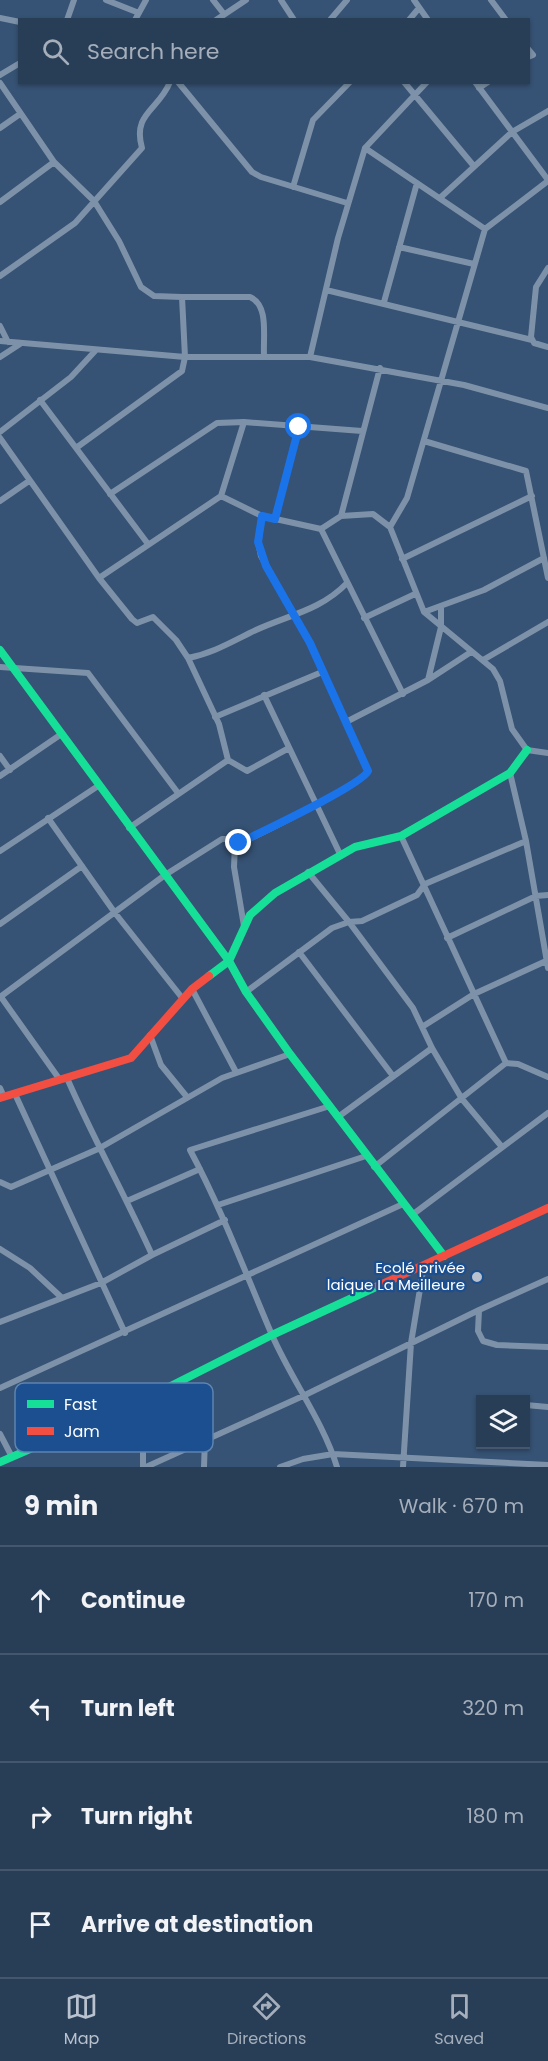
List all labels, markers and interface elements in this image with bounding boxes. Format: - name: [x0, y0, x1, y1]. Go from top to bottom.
- search box: [18, 18, 530, 84]
- icon: search: [39, 35, 72, 68]
- text: Search here: [87, 36, 220, 67]
- route start: [285, 413, 311, 439]
- route end: [225, 829, 251, 855]
- place label: Ecolé privée laique La Meilleure: [327, 1257, 465, 1295]
- marker: Ecolé privée laique La Meilleure: [470, 1270, 484, 1284]
- legend: [15, 1383, 213, 1452]
- text: Fast: [64, 1393, 97, 1416]
- map controls: [476, 1395, 530, 1449]
- button: layers: [476, 1395, 530, 1449]
- text: Jam: [64, 1420, 100, 1443]
- text: 9 min: [24, 1488, 98, 1524]
- text: Walk · 670 m: [399, 1492, 524, 1520]
- icon: ahead: [24, 1584, 57, 1617]
- text: Continue: [81, 1585, 185, 1616]
- text: 170 m: [468, 1586, 524, 1614]
- icon: left: [24, 1692, 57, 1725]
- text: Turn left: [81, 1693, 175, 1724]
- text: 320 m: [462, 1694, 524, 1722]
- icon: right: [24, 1800, 57, 1833]
- text: Turn right: [81, 1801, 192, 1832]
- text: 180 m: [466, 1802, 524, 1830]
- icon: arrive: [24, 1908, 57, 1941]
- text: Arrive at destination: [81, 1909, 313, 1940]
- tab: Map: [64, 1990, 99, 2051]
- tab: Directions: [227, 1990, 306, 2051]
- tab: Saved: [434, 1990, 484, 2051]

